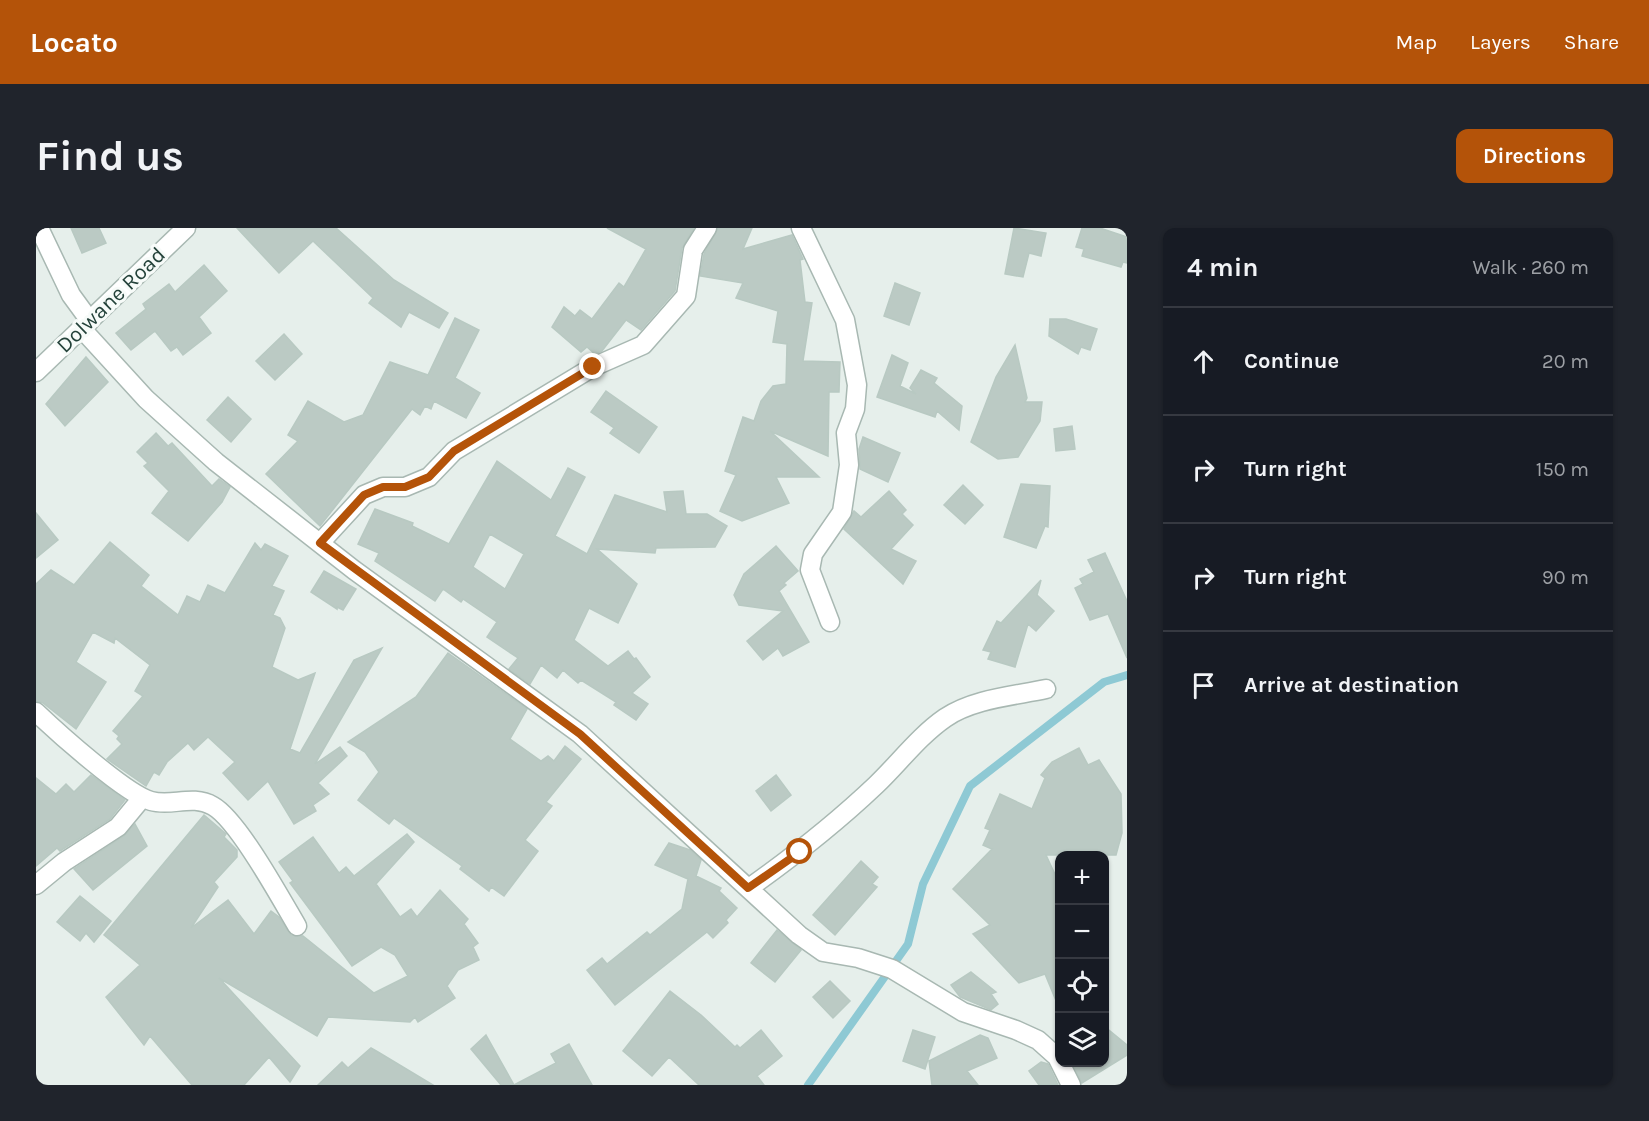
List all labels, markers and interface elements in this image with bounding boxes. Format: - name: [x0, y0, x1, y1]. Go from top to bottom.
- text: Locato: [30, 26, 118, 59]
- text: Map: [1395, 30, 1437, 54]
- text: Layers: [1470, 30, 1531, 54]
- text: Share: [1564, 30, 1619, 54]
- button: Directions: [1456, 129, 1613, 183]
- text: Find us: [36, 131, 184, 181]
- street label: Dolwane Road: [51, 242, 171, 358]
- text: 4 min: [1187, 252, 1258, 283]
- text: Walk · 260 m: [1472, 256, 1589, 279]
- icon: ahead: [1187, 345, 1220, 378]
- text: Continue: [1244, 348, 1339, 374]
- text: 20 m: [1542, 350, 1589, 373]
- route end: [579, 353, 605, 379]
- icon: right: [1187, 453, 1220, 486]
- text: Turn right: [1244, 456, 1347, 482]
- text: 150 m: [1536, 458, 1589, 481]
- icon: right: [1187, 561, 1220, 594]
- text: Turn right: [1244, 564, 1347, 590]
- text: 90 m: [1542, 566, 1589, 589]
- icon: arrive: [1187, 669, 1220, 702]
- text: Arrive at destination: [1244, 672, 1459, 698]
- route start: [786, 838, 812, 864]
- map controls: [1055, 851, 1109, 1067]
- button: +: [1055, 851, 1109, 905]
- button: −: [1055, 905, 1109, 959]
- button: locate: [1055, 959, 1109, 1013]
- button: layers: [1055, 1013, 1109, 1067]

